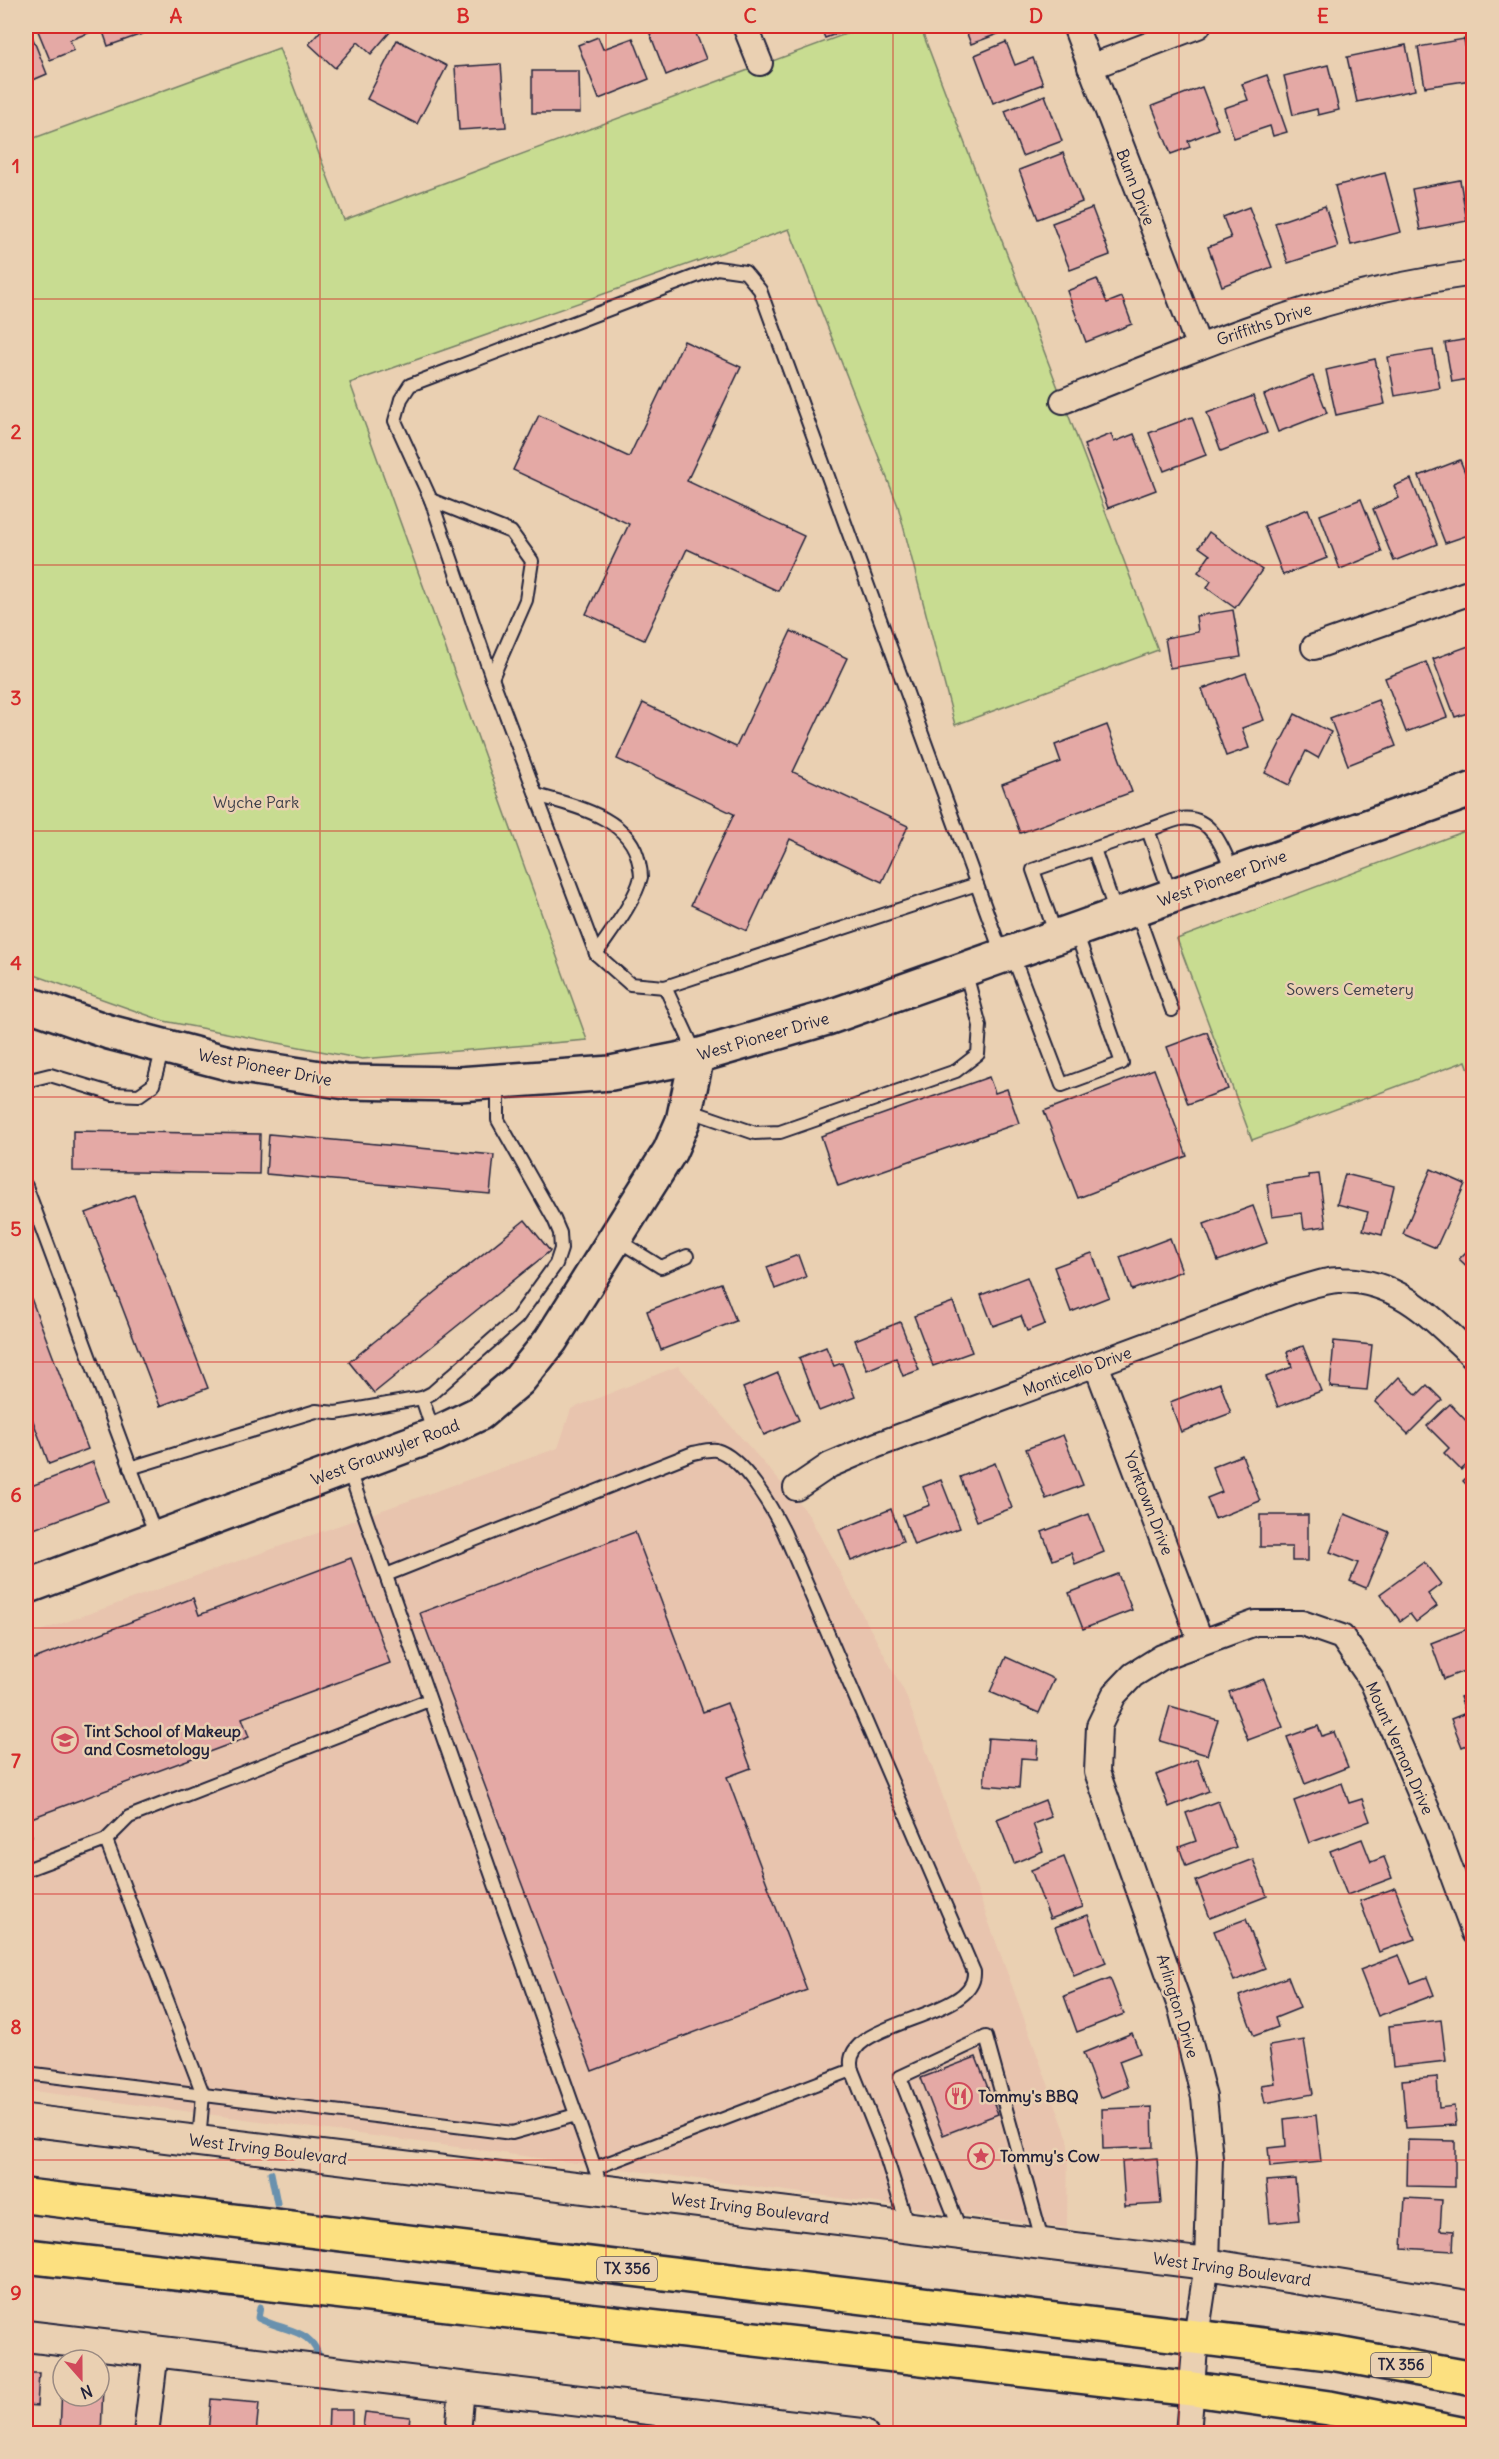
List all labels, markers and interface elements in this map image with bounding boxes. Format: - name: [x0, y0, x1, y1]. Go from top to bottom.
- text: A: [170, 3, 183, 28]
- text: B: [456, 3, 470, 28]
- text: C: [743, 3, 757, 28]
- text: D: [1029, 3, 1043, 28]
- text: E: [1317, 3, 1329, 28]
- street label: Bunn Drive: [1112, 146, 1160, 228]
- text: 1: [12, 153, 20, 178]
- street label: Griffiths Drive: [1214, 298, 1314, 350]
- text: 2: [11, 419, 22, 444]
- text: 3: [10, 685, 22, 710]
- park label: Wyche Park: [213, 792, 299, 812]
- street label: West Pioneer Drive: [1155, 845, 1289, 911]
- text: 4: [10, 950, 22, 975]
- park label: Sowers Cemetery: [1286, 979, 1414, 999]
- street label: West Pioneer Drive: [695, 1008, 831, 1064]
- street label: West Pioneer Drive: [196, 1044, 334, 1090]
- text: 5: [10, 1216, 22, 1241]
- street label: Monticello Drive: [1020, 1342, 1134, 1400]
- street label: West Grauwyler Road: [308, 1415, 462, 1489]
- street label: Yorktown Drive: [1120, 1448, 1178, 1558]
- text: 6: [10, 1482, 22, 1507]
- street label: Mount Vernon Drive: [1362, 1679, 1438, 1817]
- place label: Tint School of Makeup and Cosmetology: [84, 1721, 241, 1760]
- school or university icon: Tint School of Makeup and Cosmetology: [50, 1725, 80, 1755]
- text: 7: [11, 1748, 21, 1773]
- street label: Arlington Drive: [1153, 1952, 1203, 2060]
- text: 8: [10, 2014, 22, 2039]
- restaurant icon: Tommy's BBQ: [944, 2081, 974, 2111]
- place label: Tommy's BBQ: [978, 2086, 1079, 2107]
- street label: West Irving Boulevard: [188, 2129, 348, 2169]
- place icon: Tommy's Cow: [966, 2141, 996, 2171]
- place label: Tommy's Cow: [1000, 2146, 1100, 2167]
- street label: West Irving Boulevard: [670, 2188, 830, 2228]
- street label: West Irving Boulevard: [1152, 2248, 1312, 2290]
- road number: TX 356: [597, 2257, 657, 2281]
- text: 9: [10, 2280, 22, 2305]
- north arrow: [51, 2348, 111, 2408]
- road number: TX 356: [1371, 2353, 1431, 2377]
- text: N: [78, 2381, 95, 2403]

